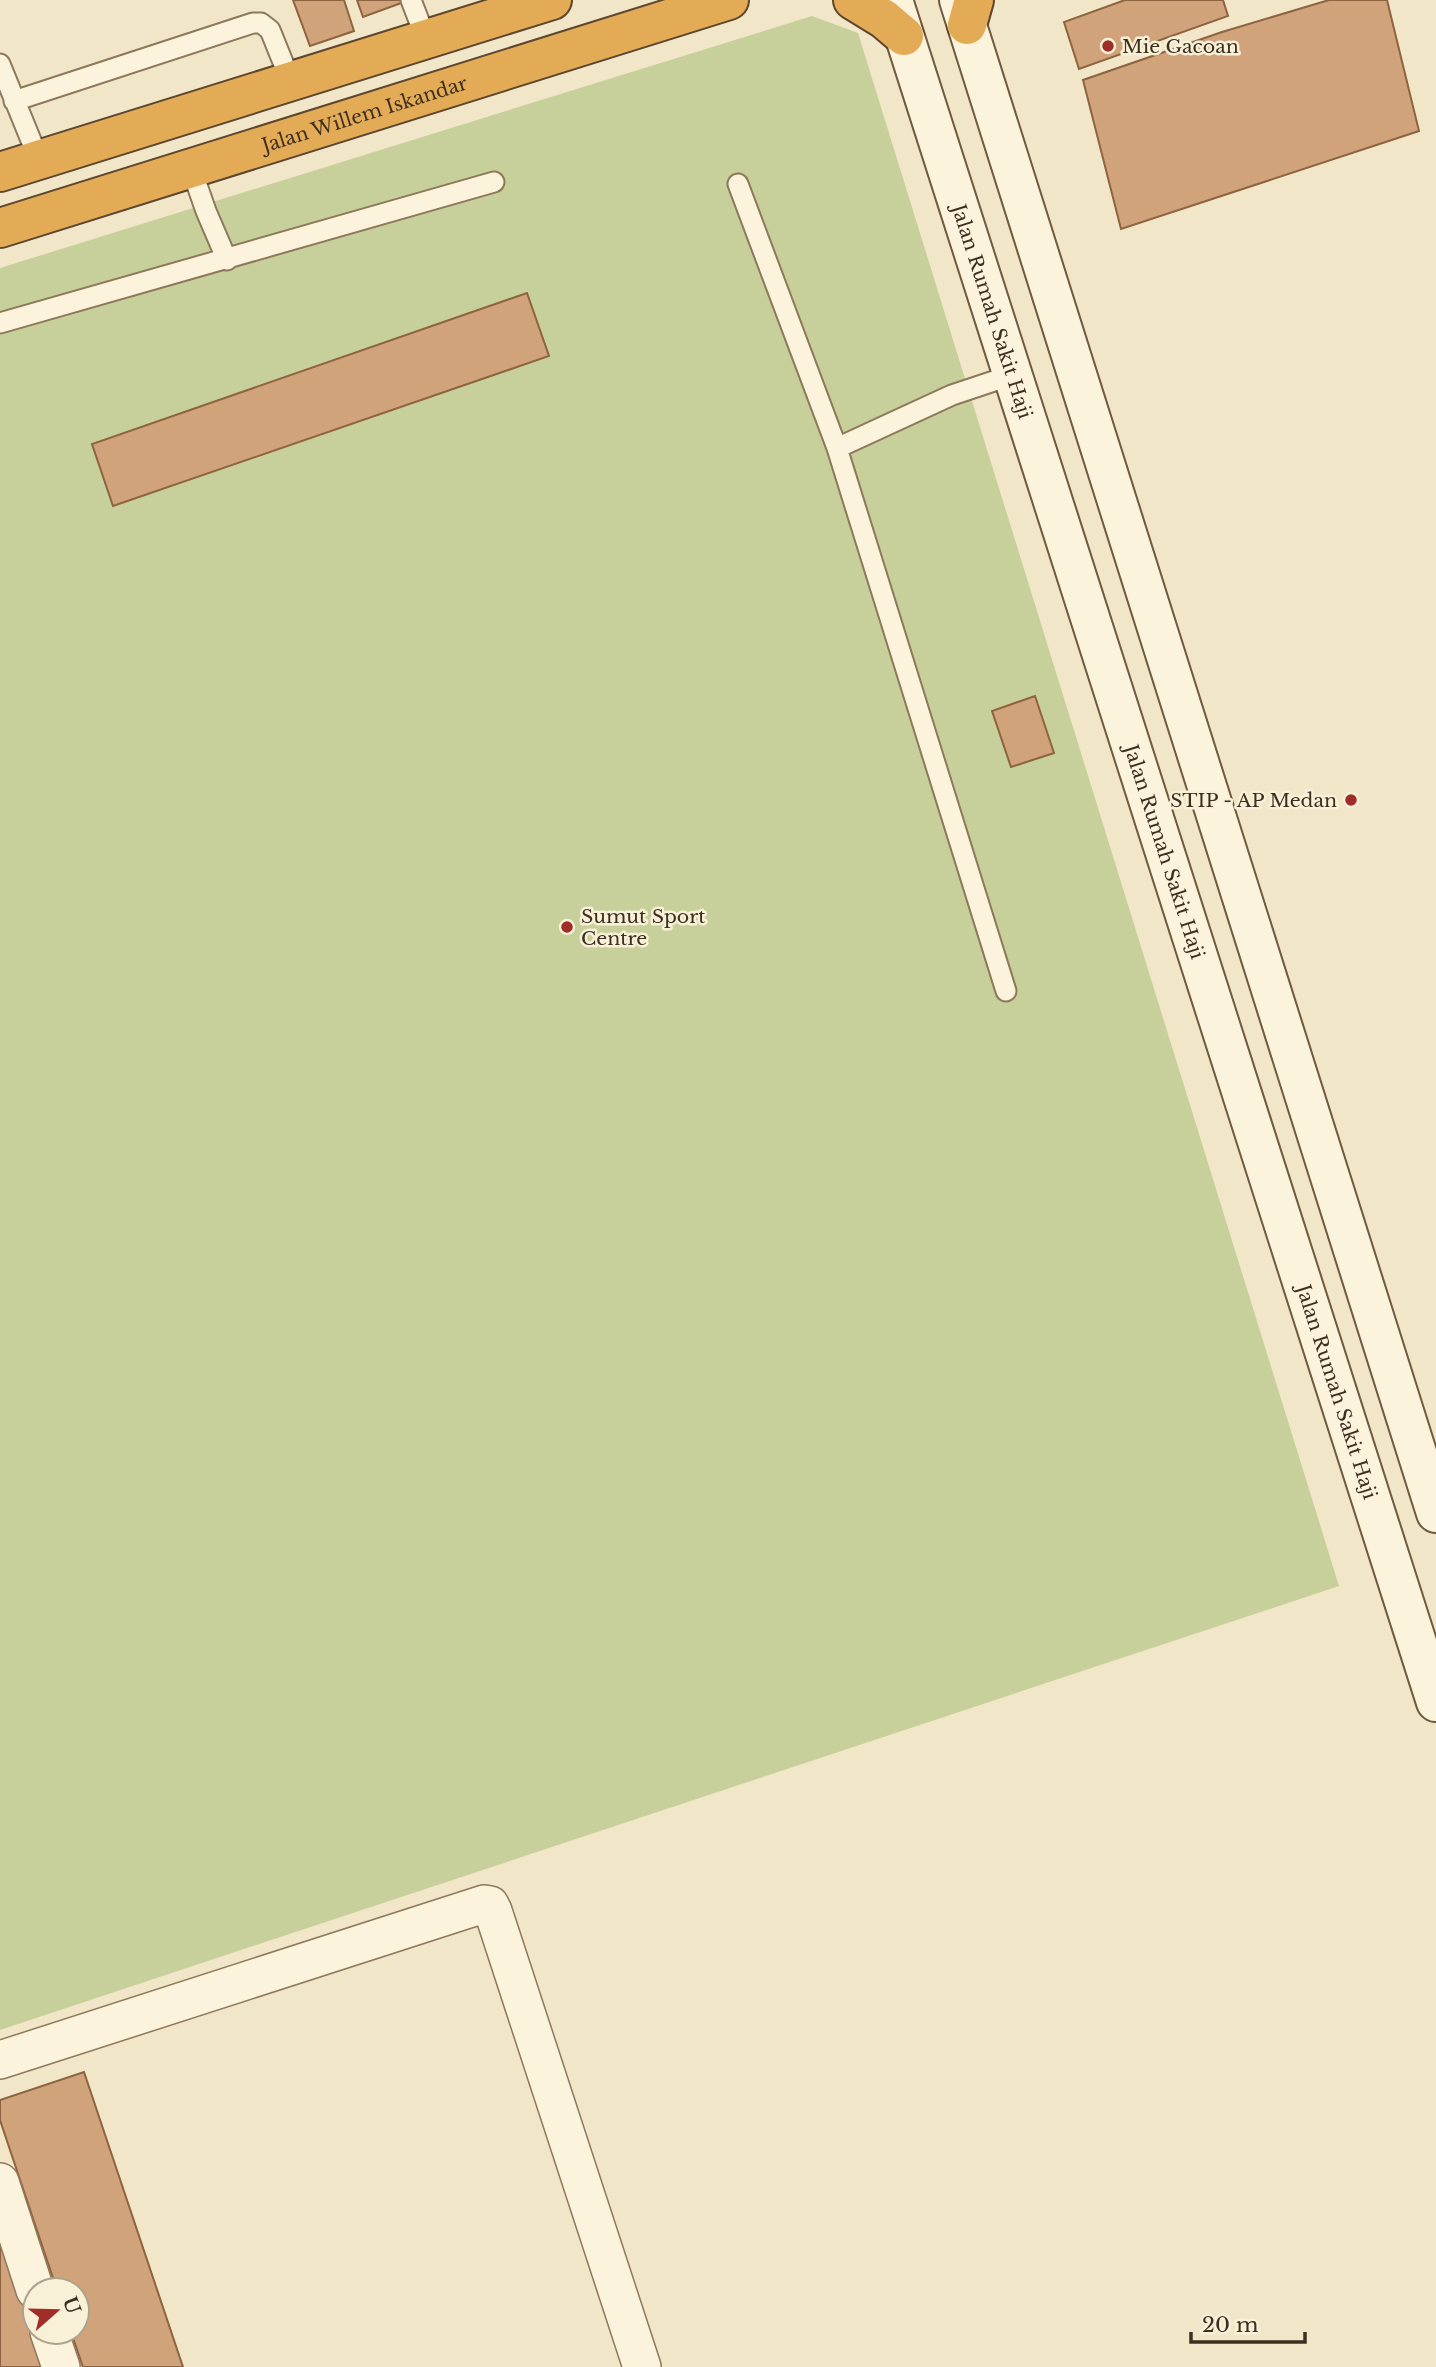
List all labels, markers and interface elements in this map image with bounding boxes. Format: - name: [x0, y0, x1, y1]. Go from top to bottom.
- place label: Mie Gacoan: [1122, 35, 1239, 58]
- marker: Mie Gacoan: [1100, 38, 1116, 54]
- street label: Jalan Willem Iskandar: [256, 72, 470, 158]
- street label: Jalan Rumah Sakit Haji: [946, 199, 1037, 422]
- street label: Jalan Rumah Sakit Haji: [1118, 739, 1209, 962]
- place label: STIP - AP Medan: [1170, 789, 1337, 812]
- marker: STIP - AP Medan: [1343, 792, 1359, 808]
- place label: Sumut Sport Centre: [581, 905, 706, 950]
- marker: Sumut Sport Centre: [559, 919, 575, 935]
- street label: Jalan Rumah Sakit Haji: [1291, 1279, 1382, 1503]
- north arrow: [21, 2276, 91, 2346]
- text: U: [58, 2294, 85, 2317]
- scale bar: [1191, 2300, 1305, 2344]
- text: 20 m: [1202, 2312, 1259, 2338]

